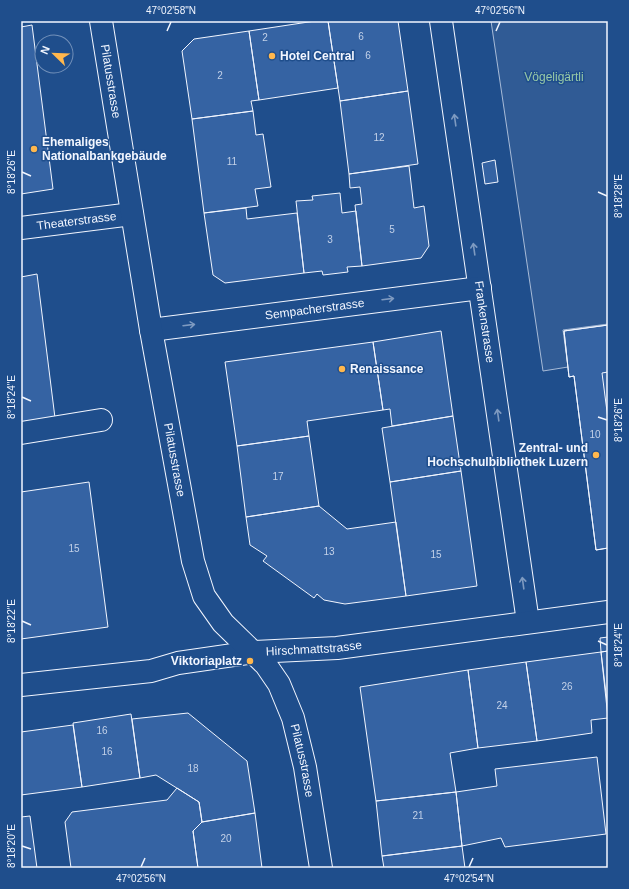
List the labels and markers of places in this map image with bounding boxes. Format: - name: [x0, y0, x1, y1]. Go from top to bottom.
- place label: Hotel Central: [280, 49, 355, 63]
- marker: Hotel Central: [267, 51, 277, 61]
- place label: Ehemaliges Nationalbankgebäude: [42, 135, 167, 163]
- marker: Ehemaliges Nationalbankgebäude: [29, 144, 39, 154]
- place label: Renaissance: [350, 362, 424, 376]
- marker: Renaissance: [337, 364, 347, 374]
- place label: Zentral- und Hochschulbibliothek Luzern: [427, 441, 588, 469]
- marker: Zentral- und Hochschulbibliothek Luzern: [591, 450, 601, 460]
- place label: Viktoriaplatz: [171, 654, 242, 668]
- marker: Viktoriaplatz: [245, 656, 255, 666]

